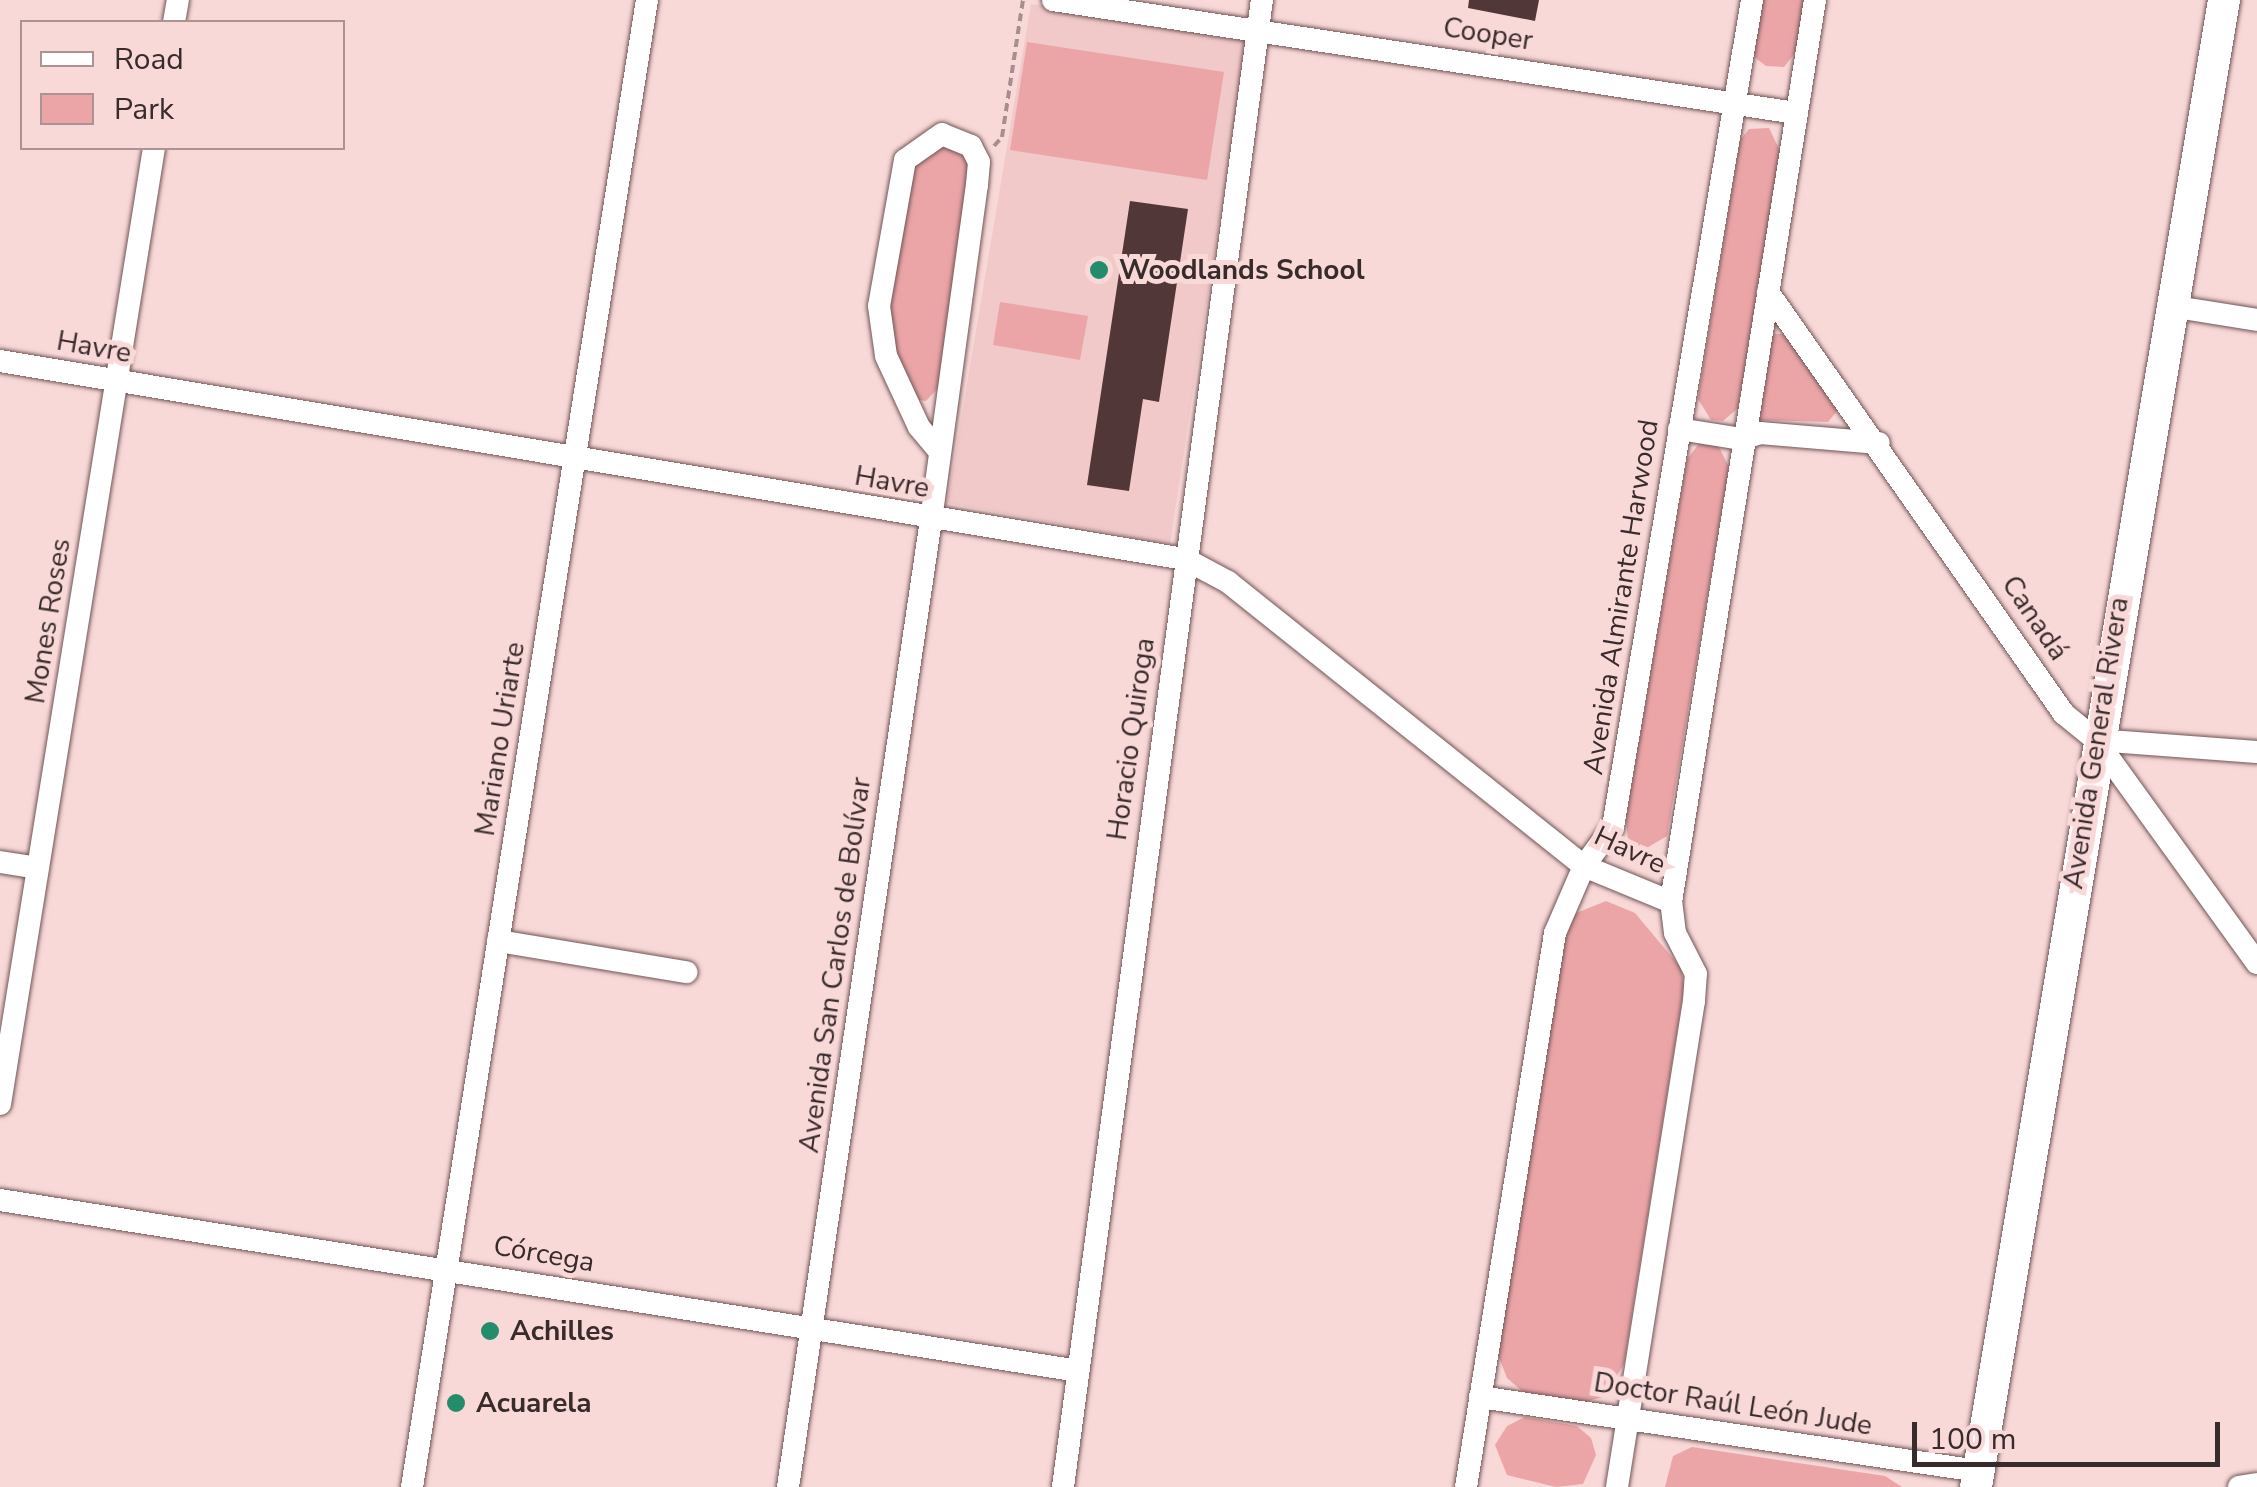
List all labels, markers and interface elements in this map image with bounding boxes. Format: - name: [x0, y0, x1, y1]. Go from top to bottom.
- street label: Cooper: [1441, 10, 1535, 58]
- legend: [20, 20, 345, 150]
- text: Road: [114, 39, 184, 80]
- text: Park: [114, 89, 174, 130]
- place label: Woodlands School: [1119, 253, 1365, 287]
- marker: Woodlands School: [1088, 259, 1110, 281]
- street label: Havre: [54, 324, 134, 370]
- street label: Avenida Almirante Harwood: [1576, 417, 1666, 777]
- street label: Havre: [852, 459, 932, 505]
- street label: Mones Roses: [18, 536, 78, 706]
- street label: Canadá: [1994, 569, 2076, 667]
- street label: Avenida General Rivera: [2056, 595, 2136, 891]
- street label: Horacio Quiroga: [1100, 636, 1162, 842]
- street label: Mariano Uriarte: [468, 640, 532, 838]
- street label: Avenida San Carlos de Bolívar: [792, 775, 878, 1155]
- street label: Havre: [1589, 819, 1671, 881]
- street label: Córcega: [491, 1229, 597, 1279]
- place label: Achilles: [510, 1314, 614, 1348]
- marker: Achilles: [479, 1320, 501, 1342]
- street label: Doctor Raúl León Jude: [1592, 1365, 1874, 1443]
- place label: Acuarela: [476, 1386, 592, 1420]
- marker: Acuarela: [445, 1392, 467, 1414]
- scale bar: [1917, 1402, 2224, 1464]
- text: 100 m: [1929, 1419, 2016, 1460]

